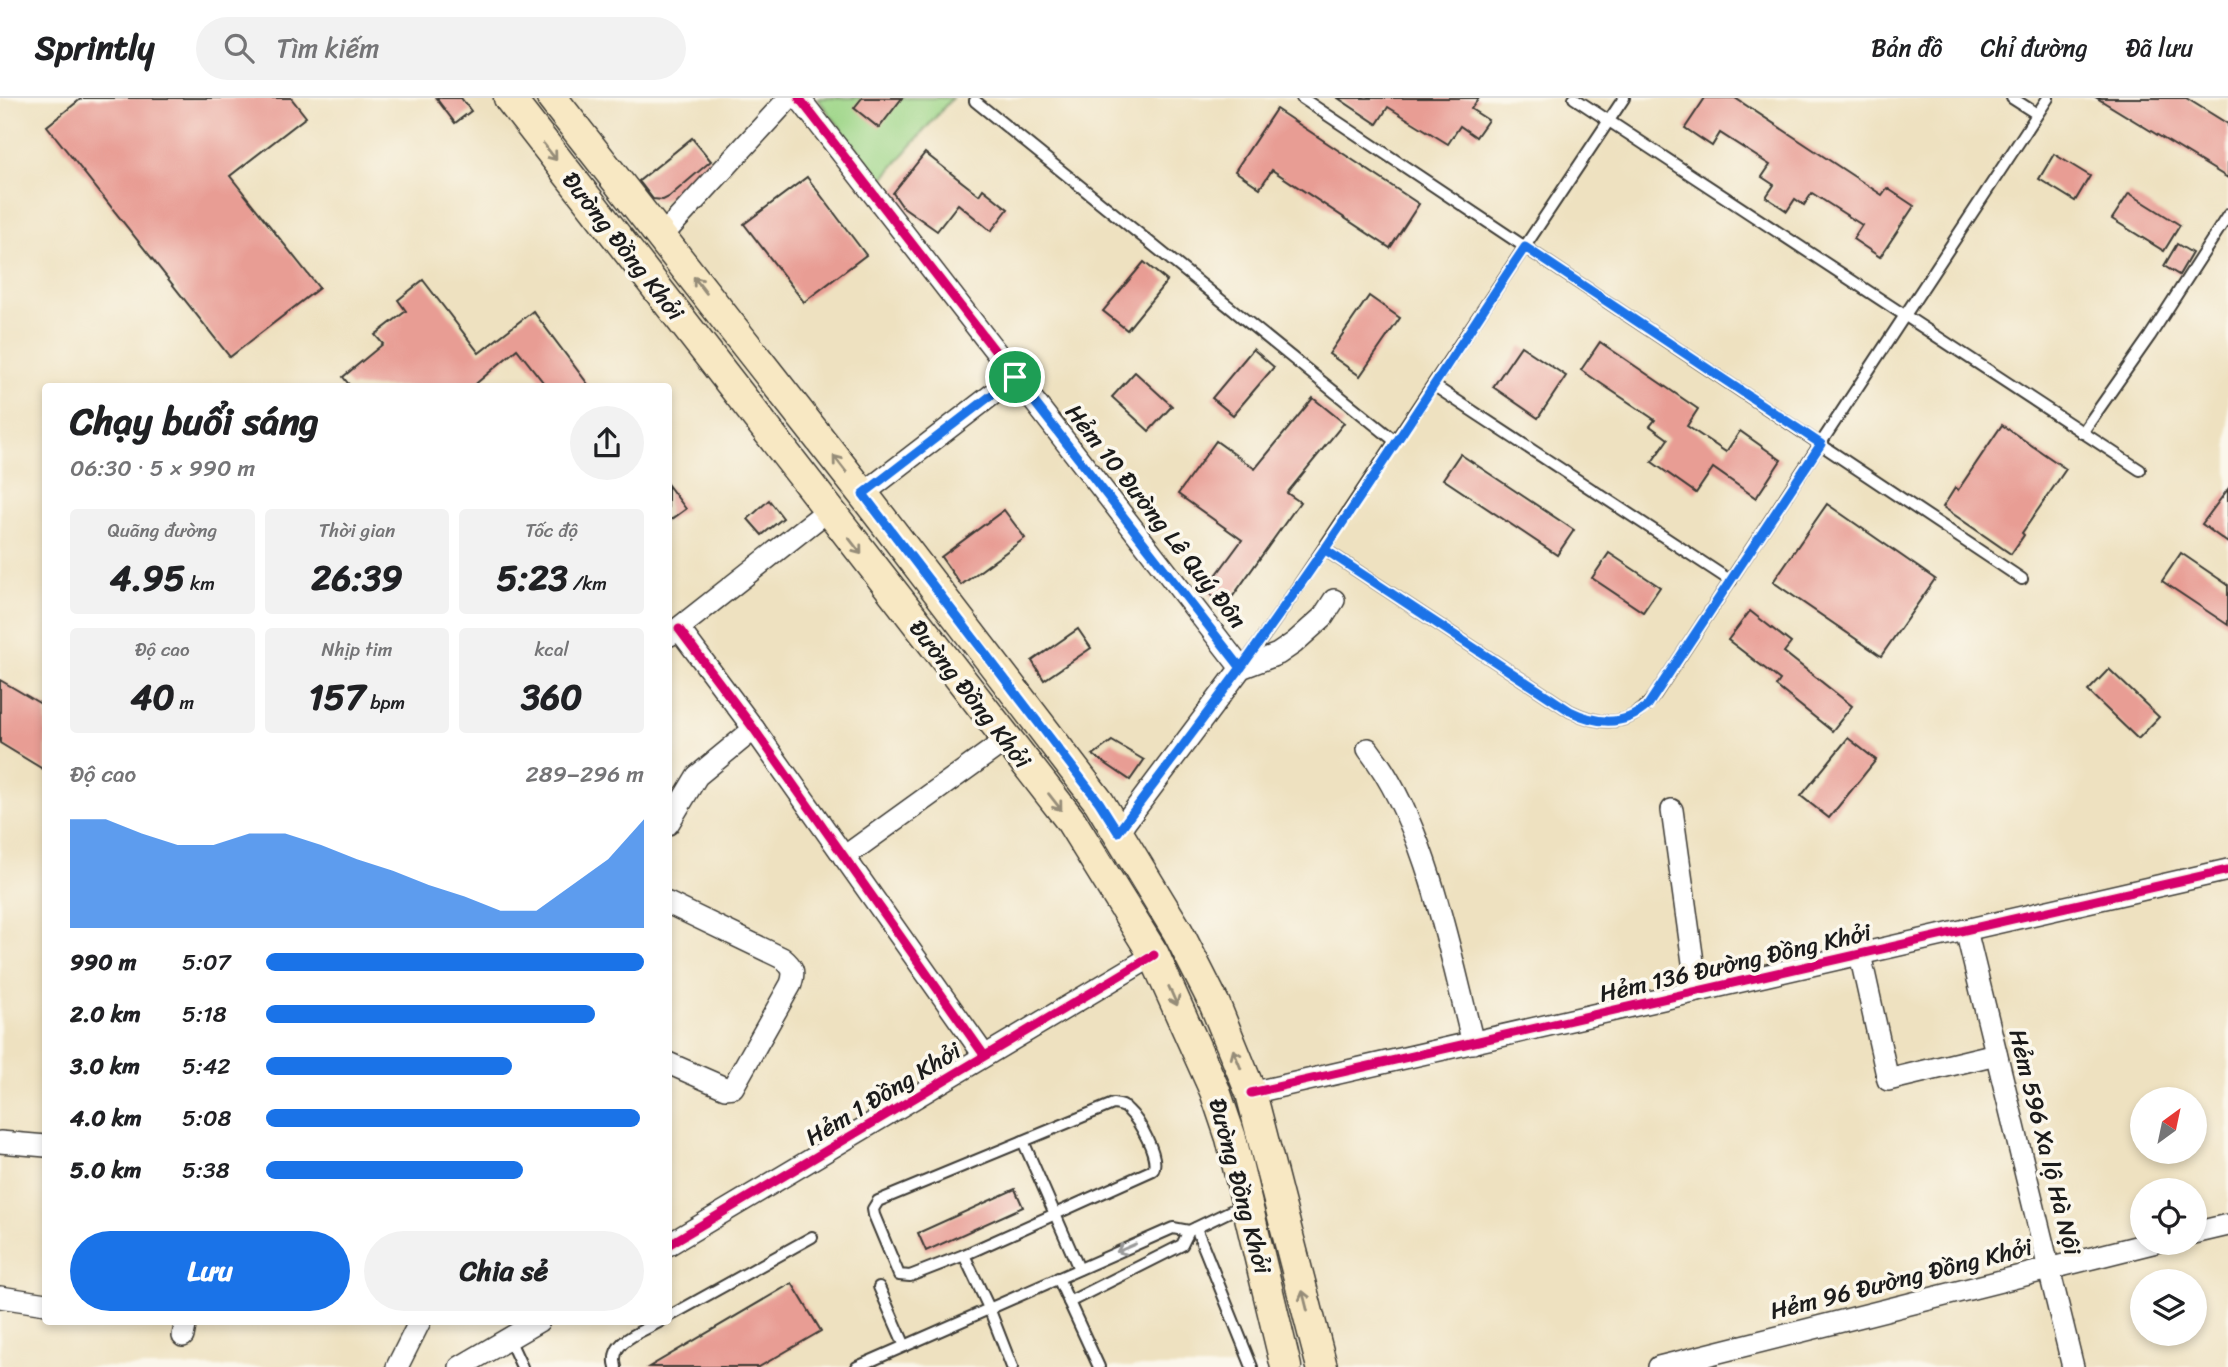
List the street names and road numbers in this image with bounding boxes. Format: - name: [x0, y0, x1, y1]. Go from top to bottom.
- street label: Đường Đồng Khởi: [551, 162, 696, 331]
- street label: Hẻm 10 Đường Lê Quý Đôn: [1054, 394, 1258, 638]
- street label: Đường Đồng Khởi: [898, 610, 1043, 779]
- street label: Hẻm 136 Đường Đồng Khởi: [1595, 911, 1876, 1015]
- street label: Hẻm 596 Xa lộ Hà Nội: [1997, 1024, 2094, 1261]
- street label: Hẻm 1 Đồng Khởi: [797, 1030, 971, 1157]
- street label: Đường Đồng Khởi: [1196, 1093, 1284, 1280]
- street label: Hẻm 96 Đường Đồng Khởi: [1765, 1226, 2038, 1332]

